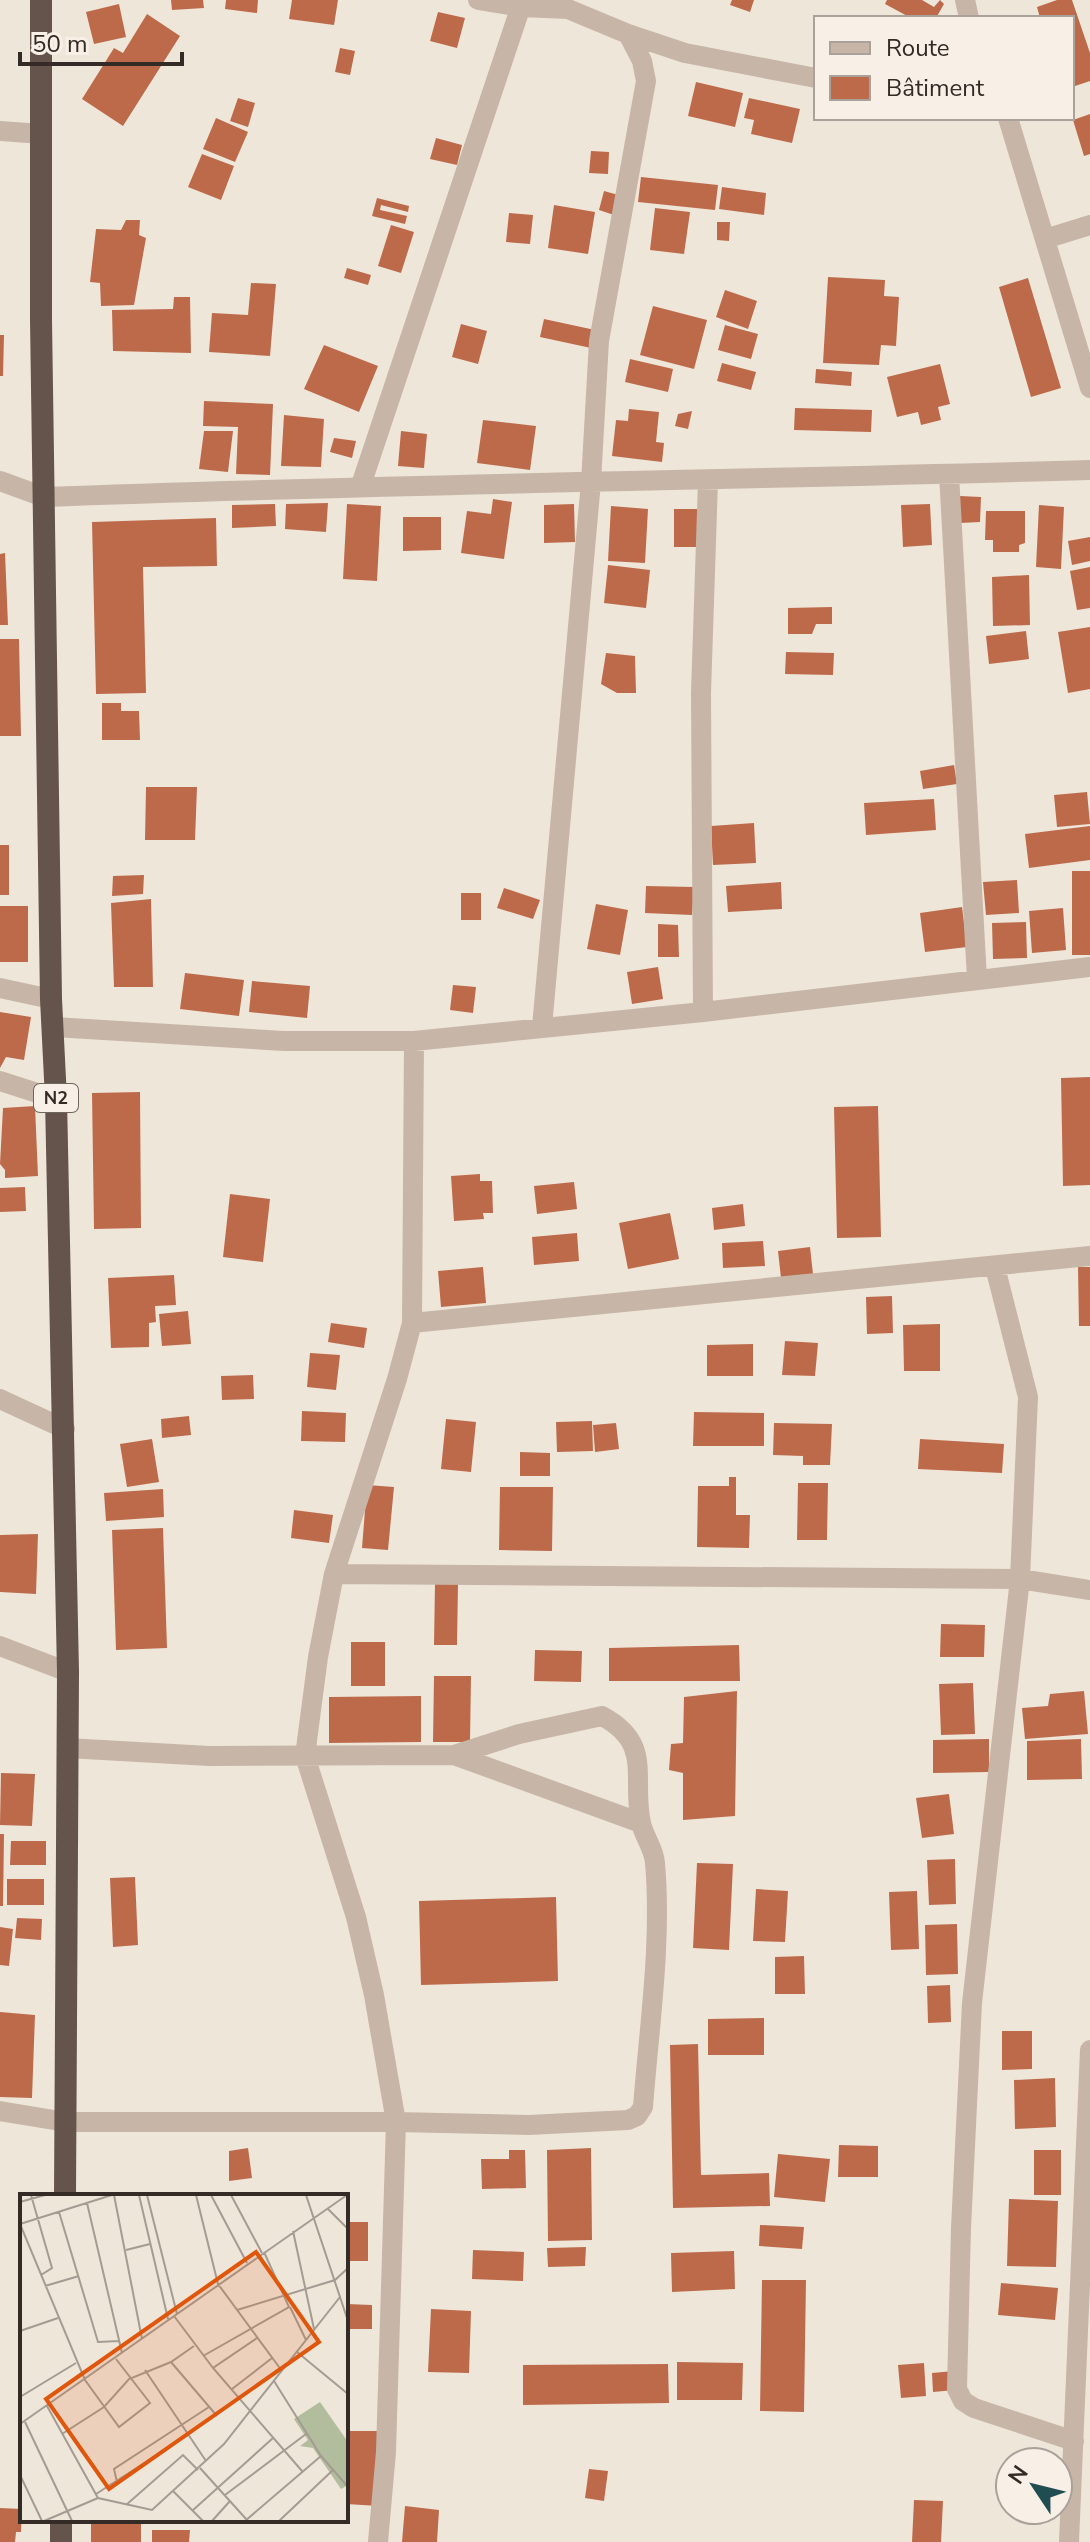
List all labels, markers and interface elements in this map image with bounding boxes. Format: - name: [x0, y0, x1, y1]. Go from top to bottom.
- scale bar: [20, 16, 182, 66]
- legend: [814, 16, 1074, 120]
- text: 50 m: [32, 28, 88, 60]
- text: Route: [886, 32, 950, 64]
- text: Bâtiment: [886, 72, 985, 104]
- road number: N2: [34, 1084, 78, 1112]
- inset map: [20, 2194, 348, 2522]
- north arrow: [994, 2446, 1074, 2526]
- text: N: [1001, 2460, 1035, 2490]

